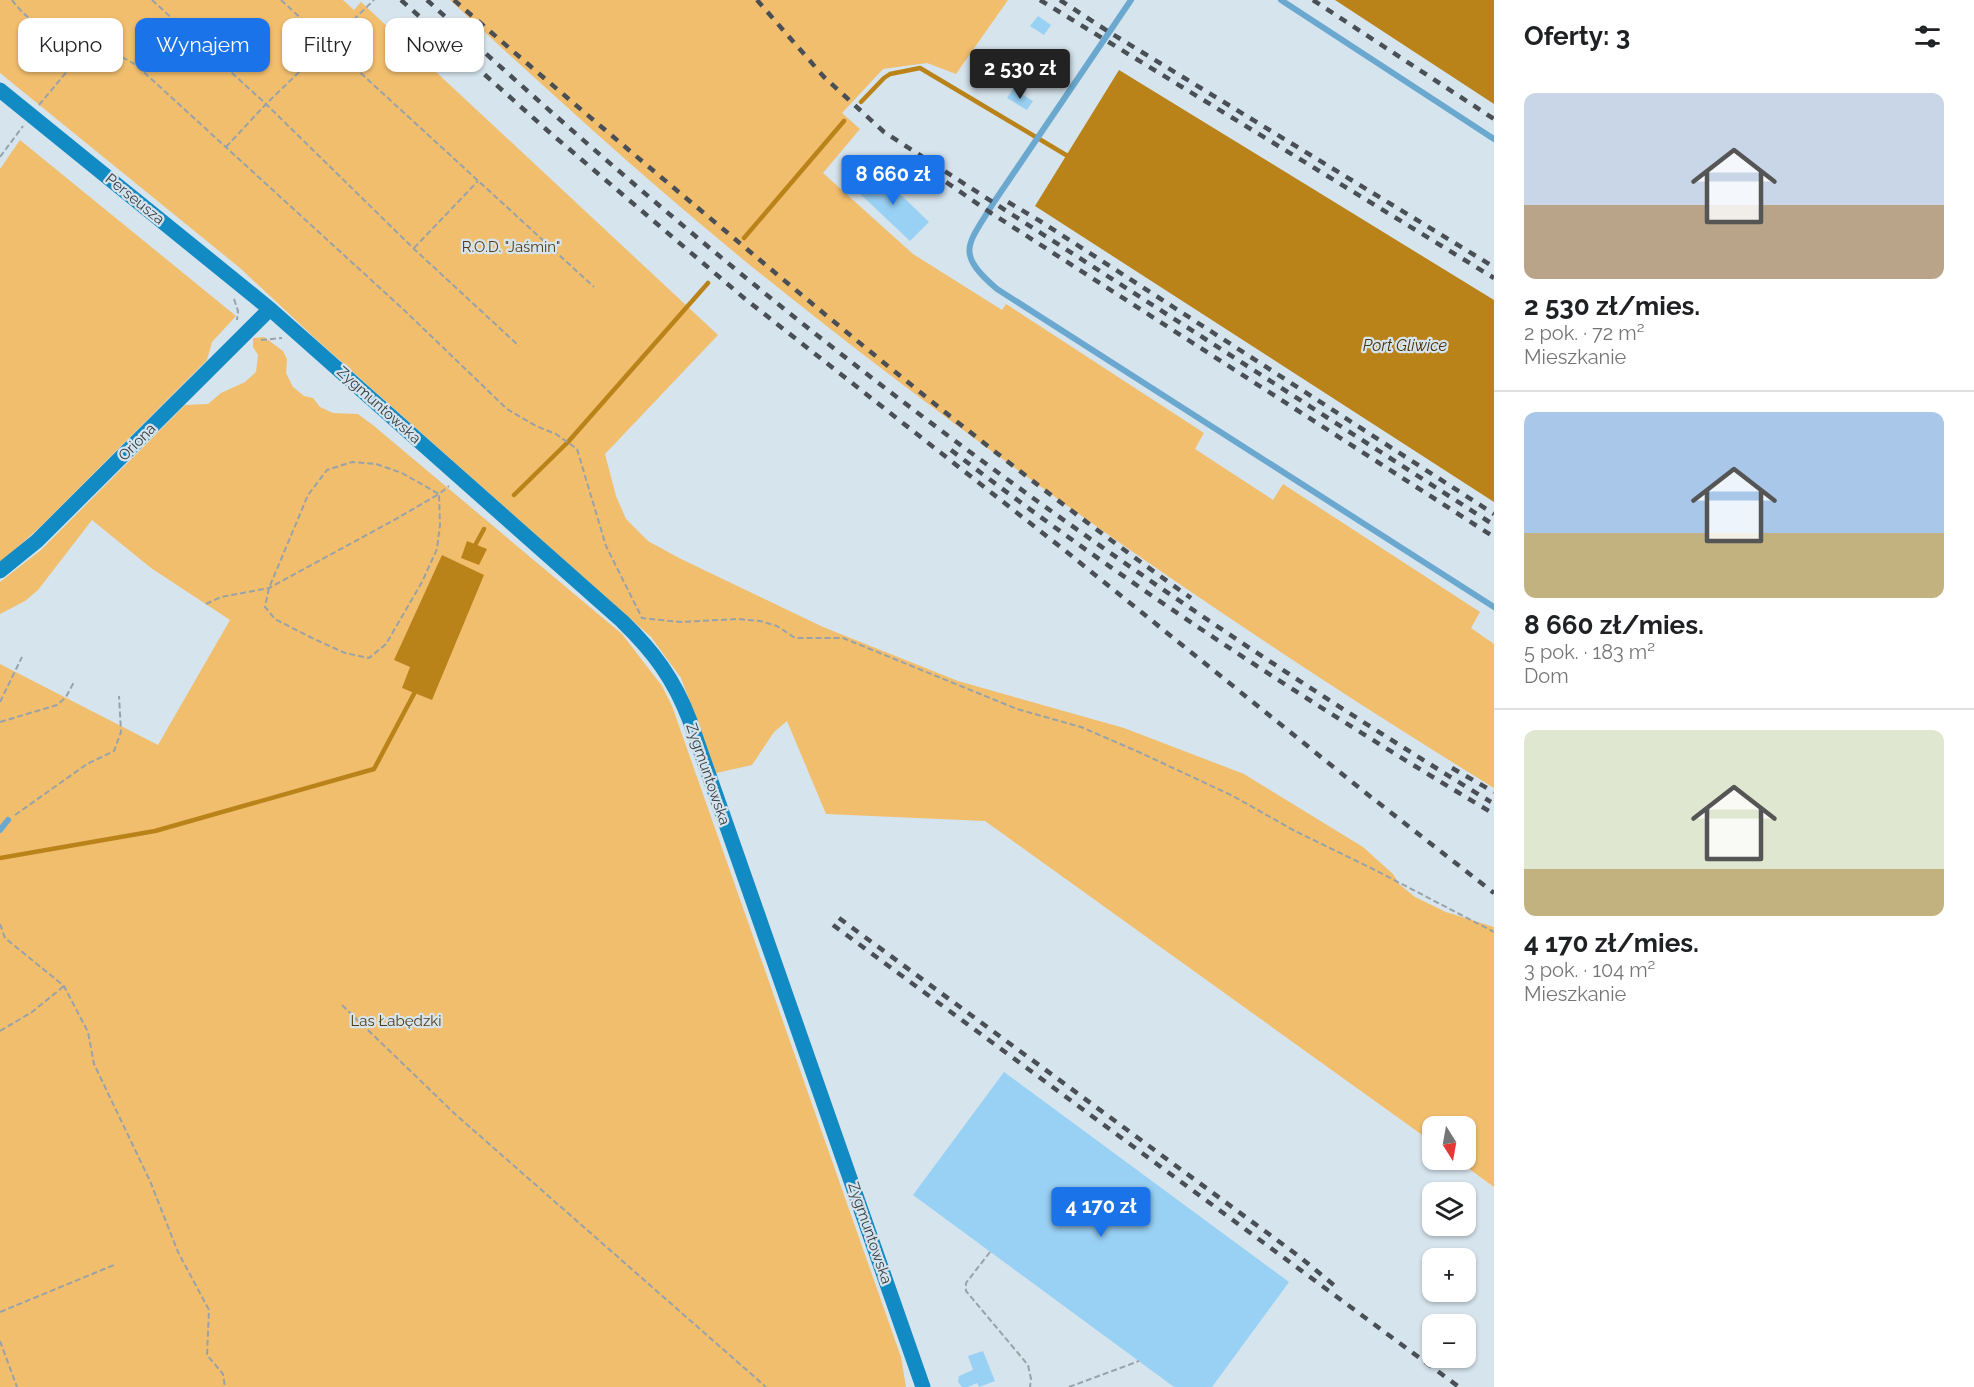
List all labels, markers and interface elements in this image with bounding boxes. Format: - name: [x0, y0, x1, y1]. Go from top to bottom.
- chip: Kupno: [18, 18, 123, 72]
- chip: Wynajem: [135, 18, 270, 72]
- chip: Filtry: [282, 18, 373, 72]
- chip: Nowe: [385, 18, 484, 72]
- icon: filters: [1911, 20, 1944, 53]
- text: Oferty: 3: [1524, 21, 1630, 51]
- pin: 2 530 zł: [958, 49, 1082, 100]
- text: 2 530 zł: [984, 56, 1056, 80]
- icon: home: [1680, 132, 1788, 240]
- pin: 8 660 zł: [831, 155, 955, 206]
- text: 8 660 zł: [856, 162, 930, 186]
- street label: Perseusza: [102, 170, 168, 228]
- park label: R.O.D. "Jaśmin": [462, 238, 560, 256]
- text: 2 530 zł/mies.: [1524, 291, 1700, 321]
- text: 2 pok. · 72 m²: [1524, 321, 1644, 345]
- water label: Port Gliwice: [1363, 336, 1448, 355]
- text: Mieszkanie: [1524, 345, 1626, 369]
- street label: Zygmuntowska: [333, 363, 425, 447]
- street label: Oriona: [115, 420, 159, 464]
- icon: home: [1680, 451, 1788, 559]
- text: 8 660 zł/mies.: [1524, 610, 1704, 640]
- text: 5 pok. · 183 m²: [1524, 640, 1655, 664]
- text: Dom: [1524, 664, 1569, 688]
- street label: Zygmuntowska: [682, 721, 734, 827]
- icon: home: [1680, 769, 1788, 877]
- text: 4 170 zł/mies.: [1524, 928, 1699, 958]
- text: 3 pok. · 104 m²: [1524, 958, 1655, 982]
- text: Mieszkanie: [1524, 982, 1626, 1006]
- park label: Las Łabędzki: [350, 1012, 442, 1030]
- north arrow: [1422, 1116, 1476, 1170]
- map controls: [1422, 1116, 1476, 1368]
- street label: Zygmuntowska: [844, 1180, 896, 1286]
- button: layers: [1422, 1182, 1476, 1236]
- pin: 4 170 zł: [1039, 1187, 1163, 1238]
- text: 4 170 zł: [1065, 1194, 1137, 1218]
- button: +: [1422, 1248, 1476, 1302]
- button: −: [1422, 1314, 1476, 1368]

